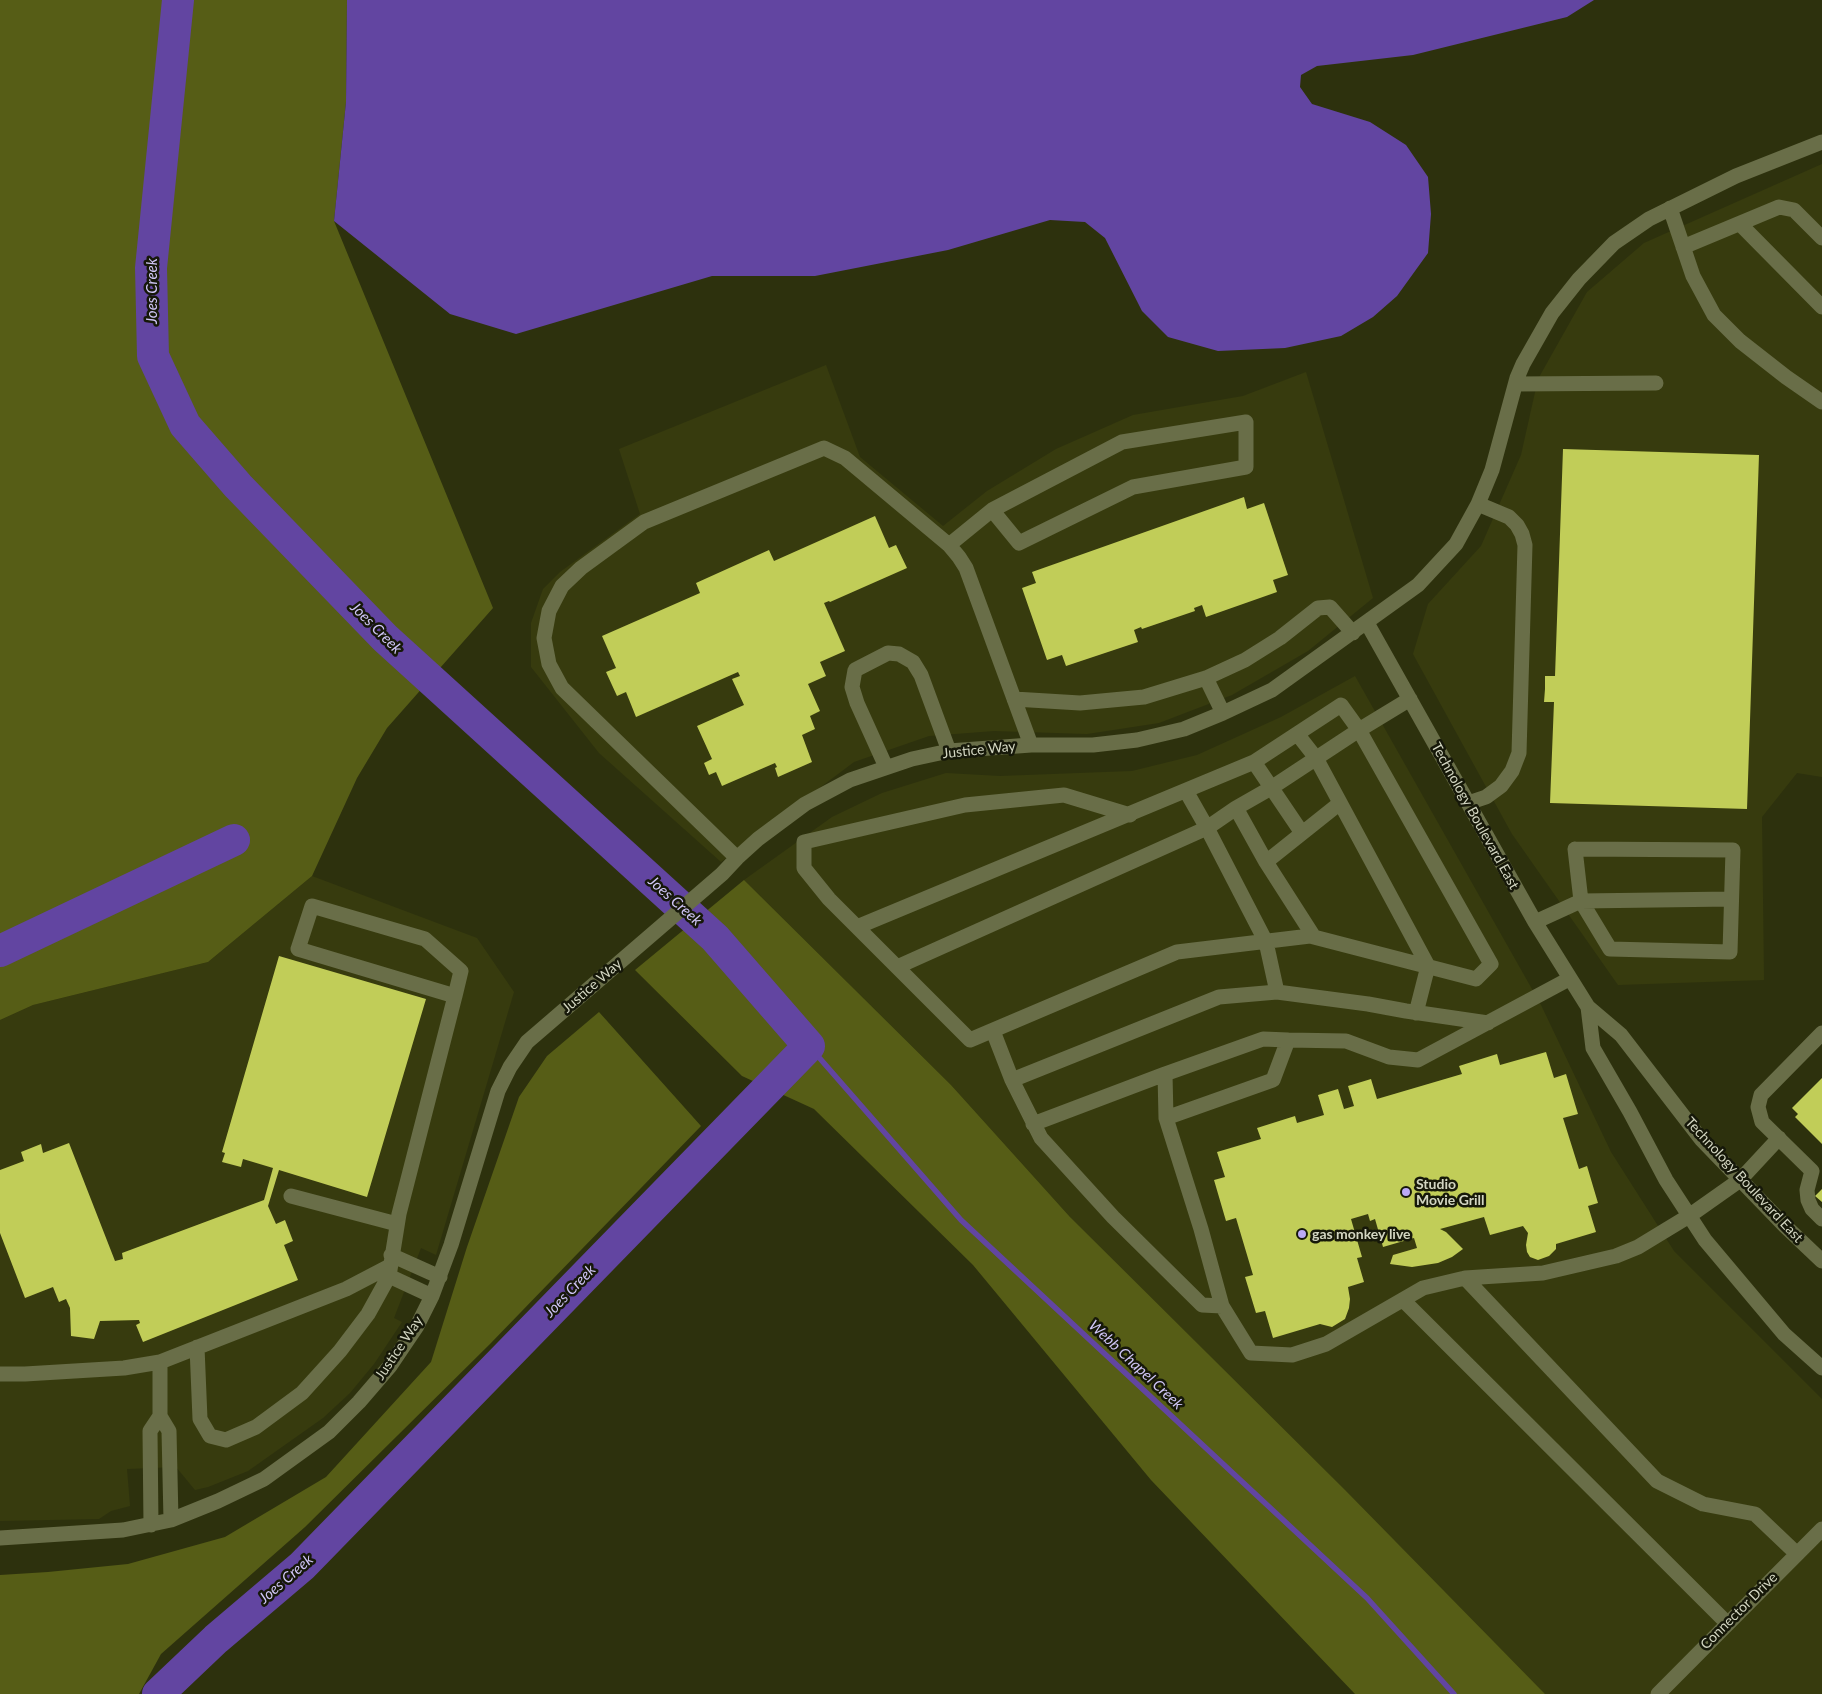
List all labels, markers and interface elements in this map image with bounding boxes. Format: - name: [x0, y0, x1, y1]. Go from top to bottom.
- water label: Joes Creek: [143, 258, 161, 324]
- water label: Joes Creek: [346, 598, 406, 658]
- street label: Justice Way: [942, 738, 1016, 762]
- street label: Technology Boulevard East: [1428, 740, 1522, 892]
- water label: Joes Creek: [645, 872, 705, 930]
- street label: Justice Way: [559, 956, 625, 1016]
- street label: Technology Boulevard East: [1682, 1114, 1806, 1246]
- place label: Studio Movie Grill: [1416, 1176, 1484, 1208]
- marker: Studio Movie Grill: [1400, 1186, 1412, 1198]
- place label: gas monkey live: [1312, 1226, 1411, 1242]
- marker: gas monkey live: [1296, 1228, 1308, 1240]
- water label: Joes Creek: [541, 1261, 599, 1321]
- street label: Justice Way: [371, 1313, 427, 1383]
- water label: Webb Chapel Creek: [1085, 1317, 1187, 1413]
- water label: Joes Creek: [255, 1551, 317, 1607]
- street label: Connector Drive: [1697, 1569, 1781, 1653]

